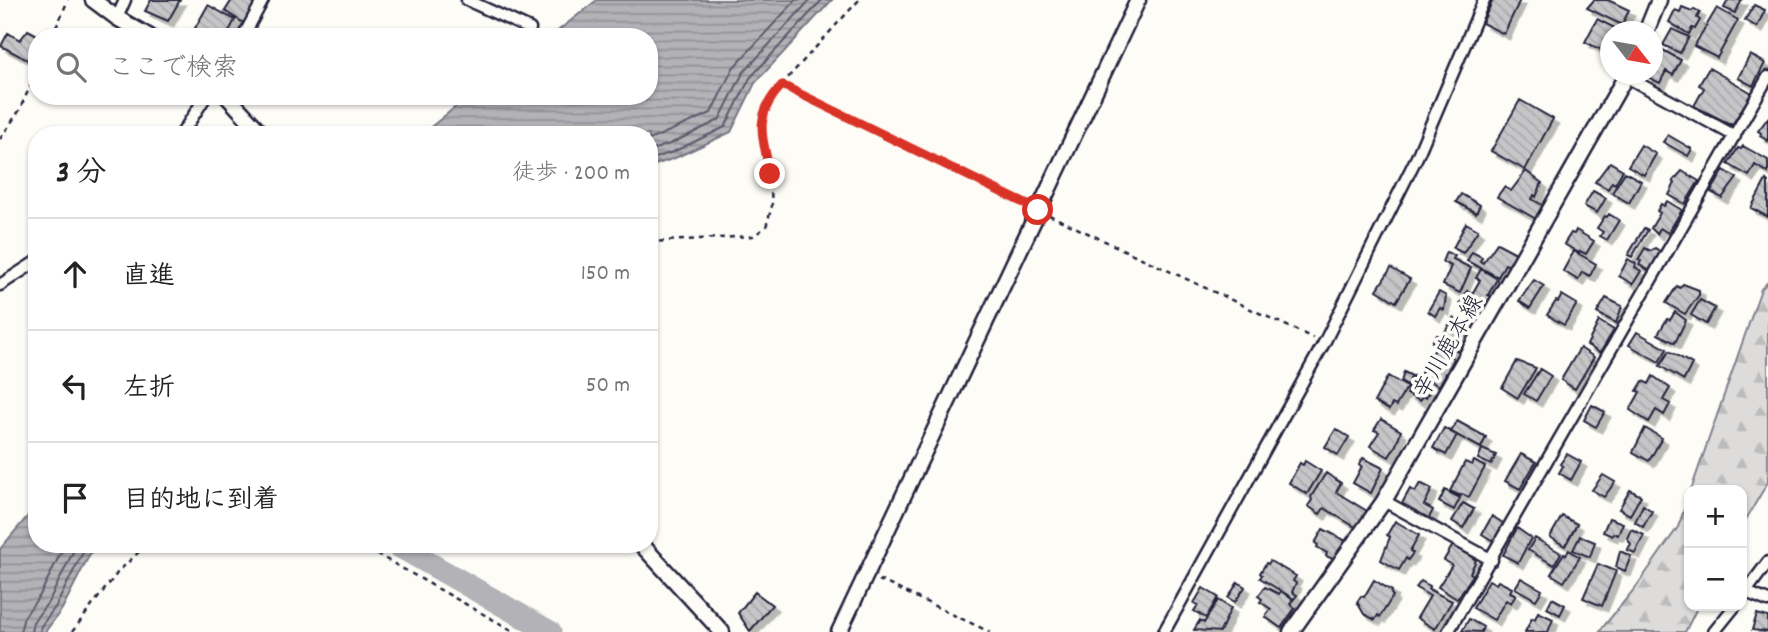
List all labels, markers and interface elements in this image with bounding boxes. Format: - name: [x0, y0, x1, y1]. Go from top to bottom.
- north arrow: [1600, 21, 1663, 84]
- search box: [28, 28, 658, 105]
- icon: search: [52, 48, 90, 86]
- text: ここで検索: [108, 51, 238, 88]
- text: 3 分: [56, 154, 106, 197]
- text: 徒歩 · 200 m: [512, 158, 630, 191]
- route end: [754, 158, 785, 189]
- route start: [1022, 194, 1053, 225]
- icon: ahead: [56, 255, 94, 293]
- text: 150 m: [581, 258, 630, 291]
- text: 直進: [123, 259, 175, 296]
- street label: 辛川鹿本線: [1407, 290, 1493, 406]
- icon: left: [56, 367, 94, 405]
- text: 50 m: [586, 370, 630, 403]
- text: 左折: [123, 371, 175, 408]
- icon: arrive: [56, 479, 94, 517]
- text: 目的地に到着: [123, 483, 279, 520]
- map controls: [1684, 485, 1747, 611]
- button: +: [1684, 485, 1747, 548]
- button: −: [1684, 548, 1747, 611]

